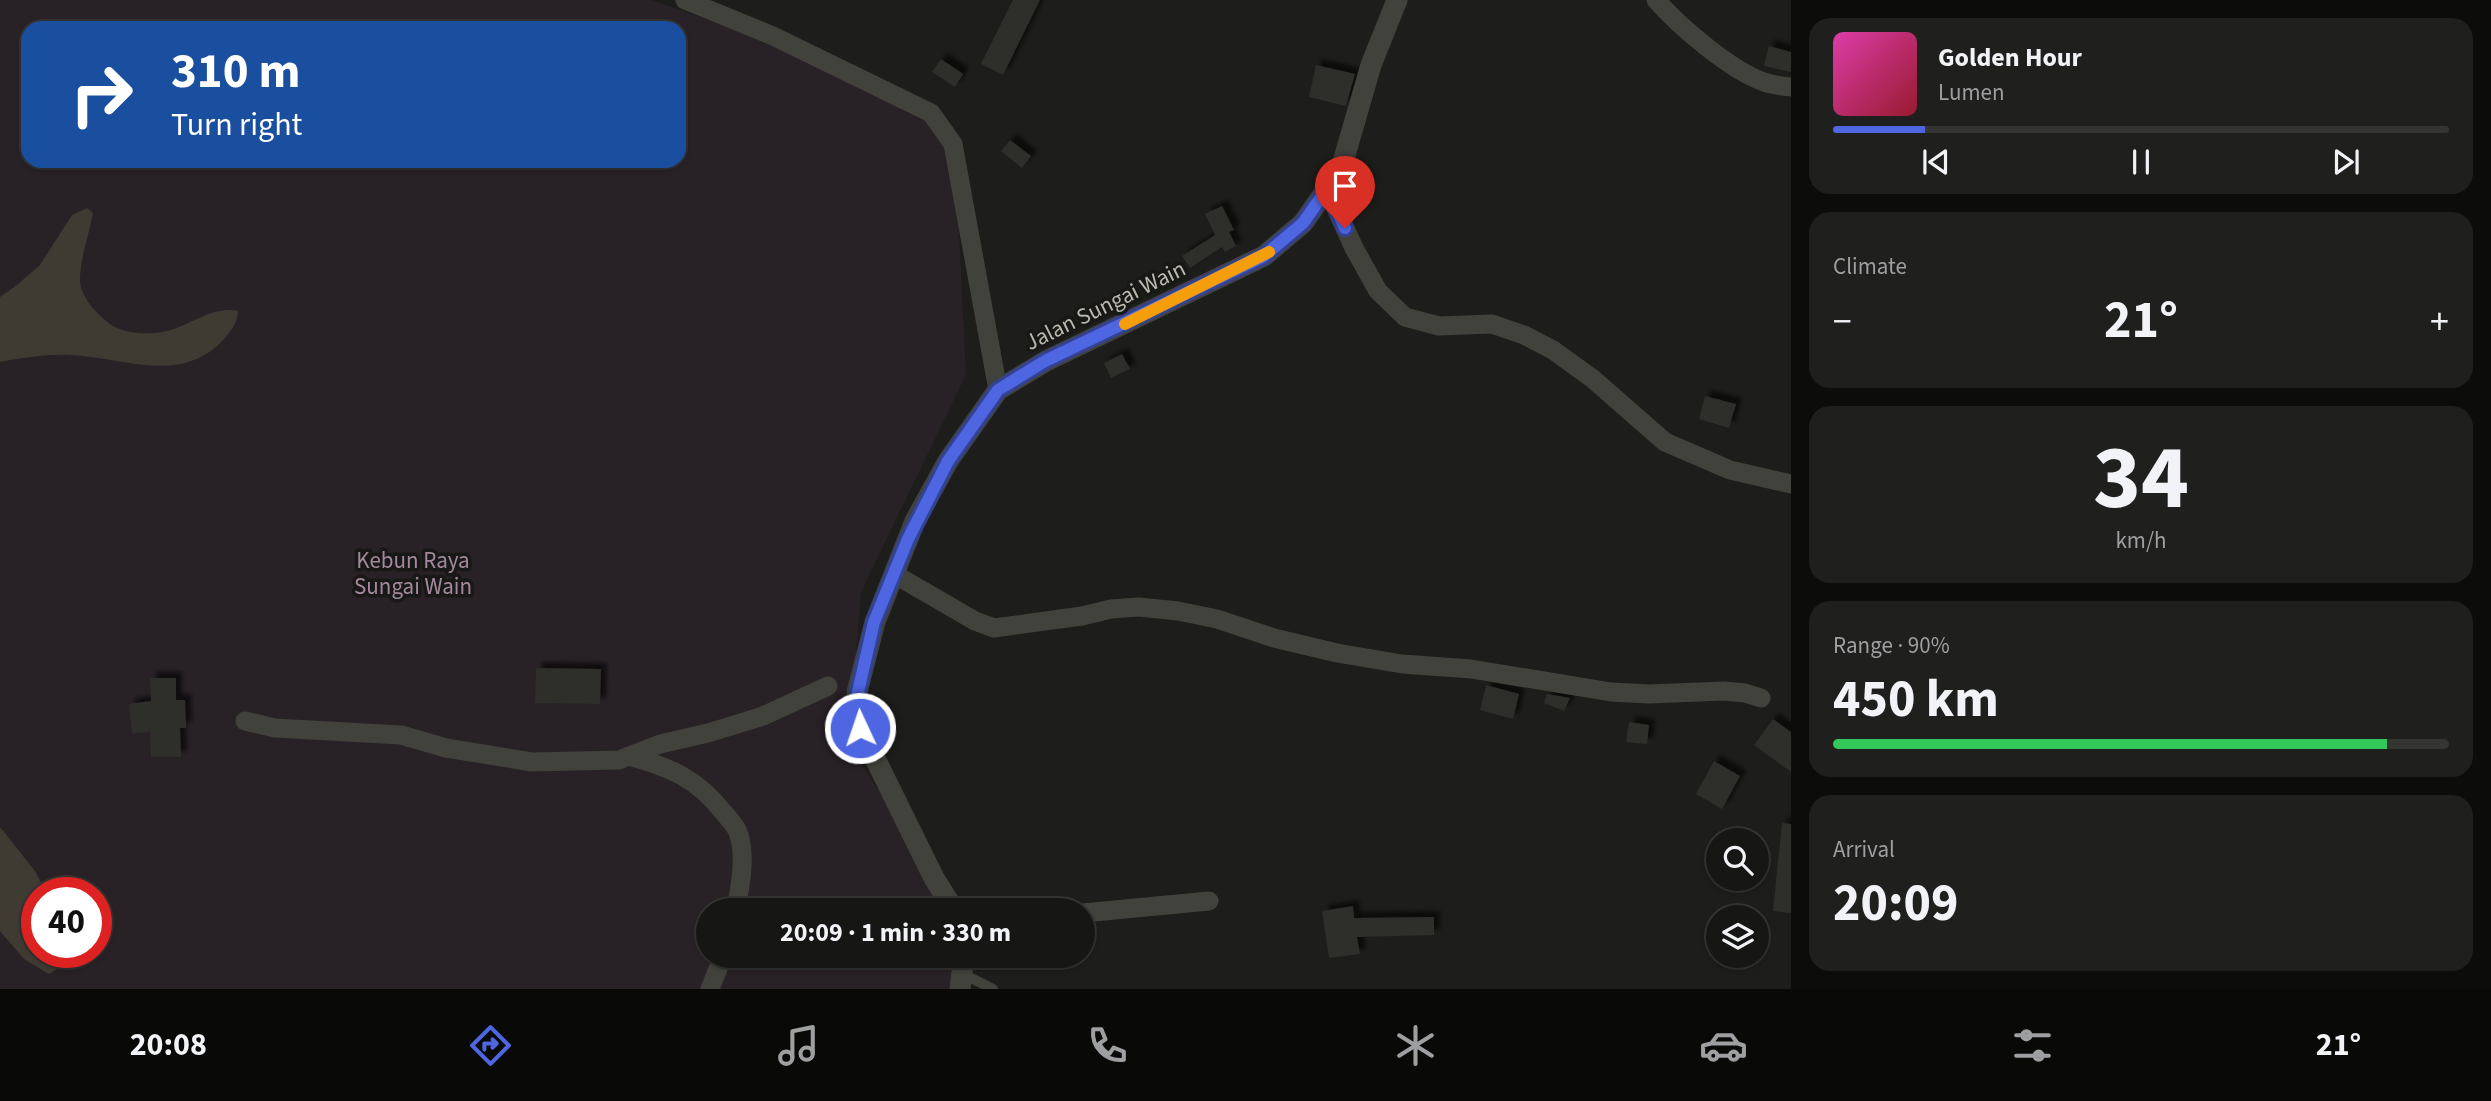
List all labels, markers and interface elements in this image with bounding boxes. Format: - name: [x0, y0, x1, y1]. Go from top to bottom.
- text: 310 m: [171, 37, 300, 107]
- text: Golden Hour: [1938, 39, 2082, 76]
- icon: right: [56, 49, 147, 140]
- text: Lumen: [1938, 76, 2005, 109]
- text: Turn right: [171, 102, 302, 148]
- icon: previous: [1917, 143, 1955, 181]
- icon: pause: [2122, 143, 2160, 181]
- icon: next: [2327, 143, 2365, 181]
- pin: [1315, 156, 1375, 228]
- icon: arrive: [1326, 167, 1364, 205]
- text: Climate: [1833, 250, 1907, 283]
- street label: Jalan Sungai Wain: [1019, 252, 1191, 359]
- text: 21°: [2104, 284, 2178, 358]
- text: −: [1833, 295, 1852, 349]
- text: +: [2430, 295, 2449, 349]
- text: 34: [2093, 414, 2189, 543]
- text: km/h: [2115, 524, 2167, 557]
- park label: Kebun Raya Sungai Wain: [354, 544, 472, 603]
- text: Range · 90%: [1833, 629, 1950, 662]
- text: 450 km: [1833, 663, 1999, 737]
- position arrow: [823, 691, 897, 765]
- map controls: [1706, 828, 1769, 968]
- button: search: [1706, 828, 1769, 891]
- text: Arrival: [1833, 833, 1895, 866]
- text: 20:09: [1833, 867, 1958, 941]
- speed limit sign: 40: [21, 877, 112, 968]
- button: layers: [1706, 905, 1769, 968]
- text: 20:09 · 1 min · 330 m: [780, 914, 1011, 951]
- icon: directions: [466, 1021, 515, 1070]
- icon: music: [774, 1021, 823, 1070]
- icon: phone: [1083, 1021, 1132, 1070]
- icon: climate: [1391, 1021, 1440, 1070]
- icon: car: [1699, 1021, 1748, 1070]
- icon: filters: [2008, 1021, 2057, 1070]
- text: 20:08: [130, 1022, 207, 1068]
- text: 21°: [2316, 1022, 2361, 1068]

